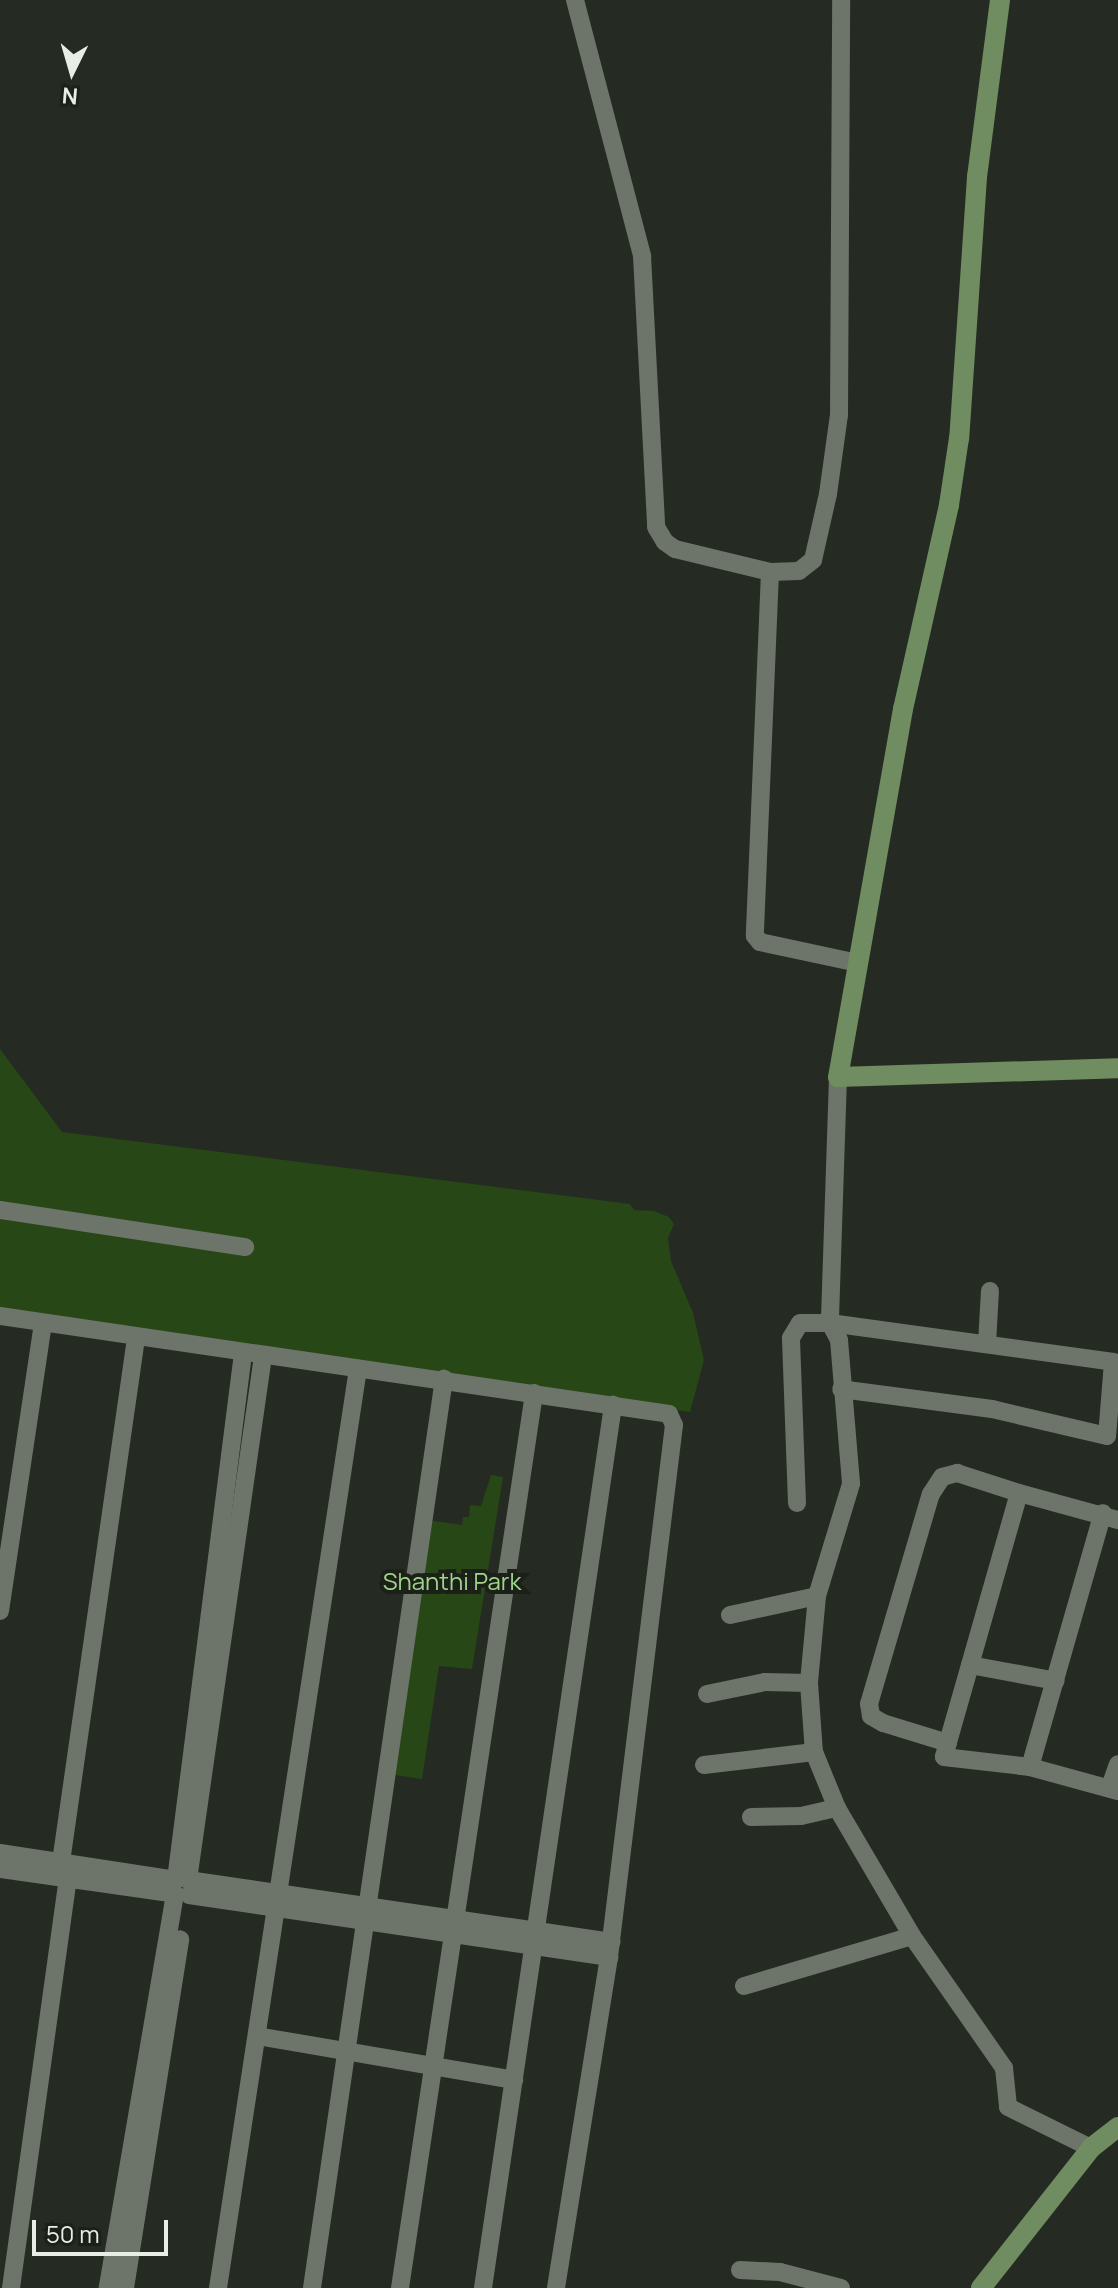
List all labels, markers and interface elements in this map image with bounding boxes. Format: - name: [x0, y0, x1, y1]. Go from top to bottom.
- north arrow: [32, 32, 112, 112]
- text: N: [61, 80, 79, 112]
- park label: Shanthi Park: [383, 1567, 521, 1595]
- scale bar: [36, 2204, 172, 2254]
- text: 50 m: [46, 2217, 100, 2250]

